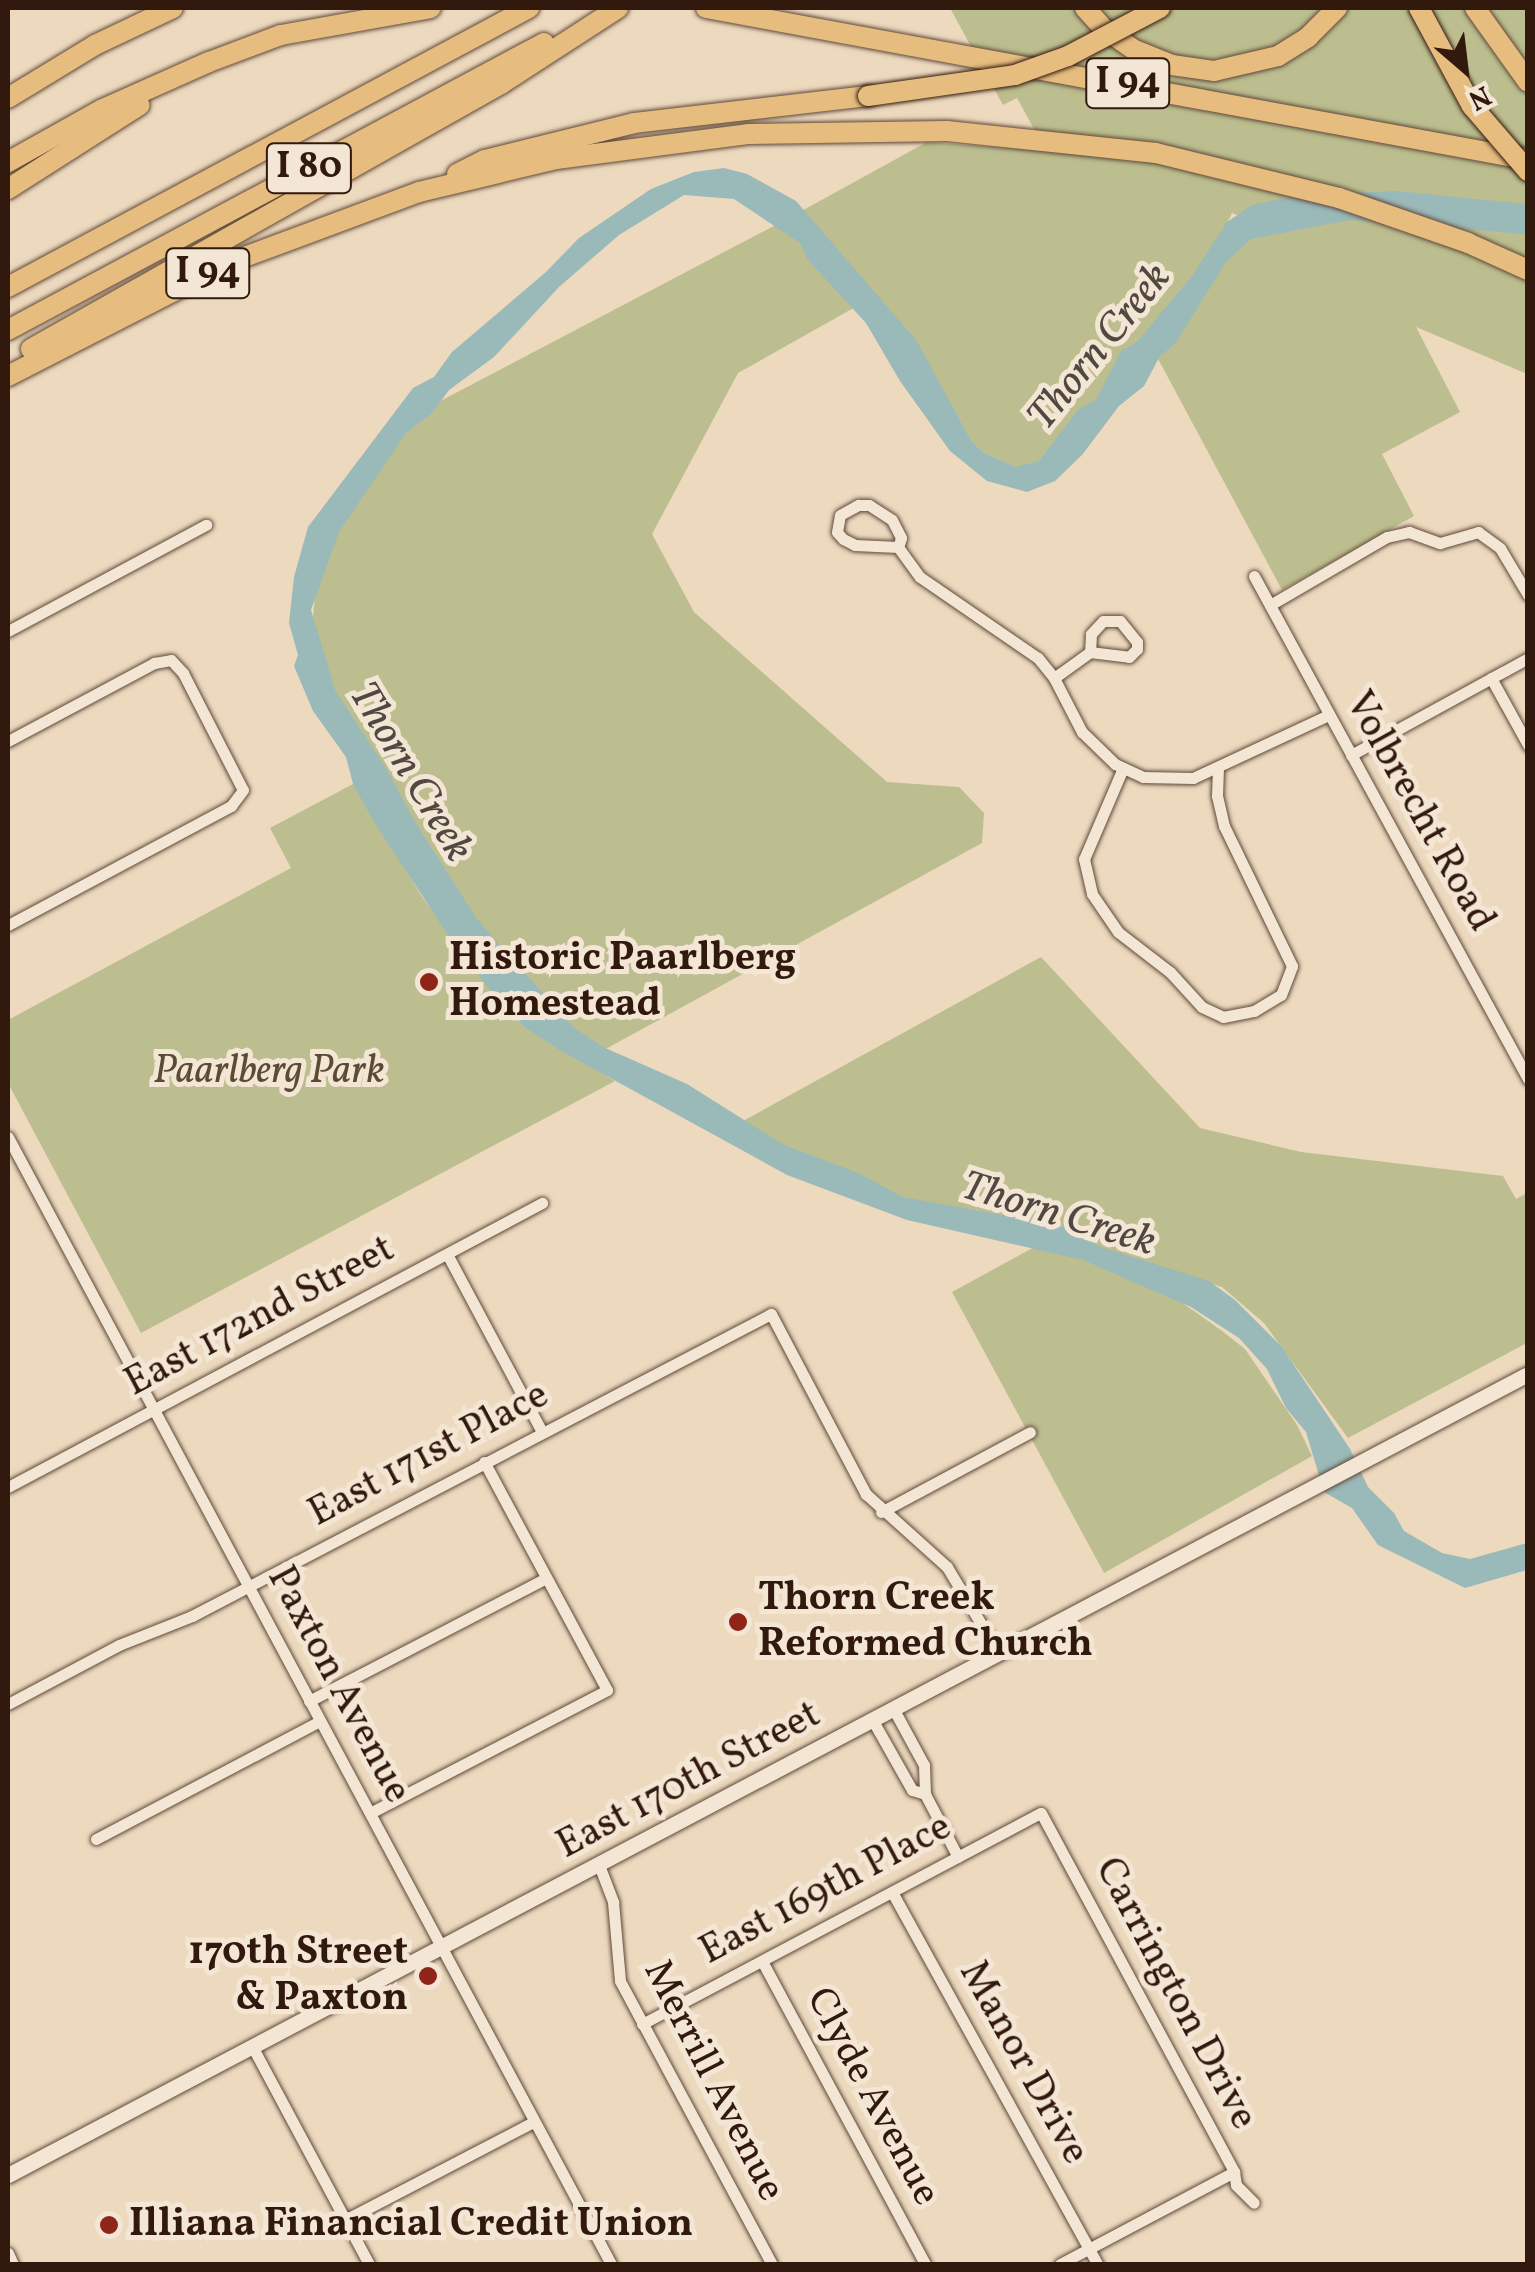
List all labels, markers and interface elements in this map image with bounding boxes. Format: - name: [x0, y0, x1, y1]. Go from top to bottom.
- north arrow: [1415, 20, 1515, 120]
- road number: I 94: [1083, 50, 1173, 116]
- text: N: [1461, 75, 1497, 119]
- road number: I 80: [264, 135, 354, 201]
- road number: I 94: [163, 240, 253, 306]
- water label: Thorn Creek: [1018, 254, 1184, 442]
- water label: Thorn Creek: [336, 674, 482, 872]
- street label: Volbrecht Road: [1333, 684, 1505, 940]
- place label: Historic Paarlberg Homestead: [449, 935, 796, 1029]
- marker: Historic Paarlberg Homestead: [418, 971, 440, 993]
- park label: Paarlberg Park: [153, 1048, 385, 1096]
- water label: Thorn Creek: [955, 1163, 1161, 1269]
- street label: East 172nd Street: [117, 1226, 403, 1408]
- street label: East 171st Place: [301, 1372, 557, 1538]
- street label: Paxton Avenue: [255, 1558, 421, 1812]
- place label: Thorn Creek Reformed Church: [758, 1575, 1093, 1669]
- marker: Thorn Creek Reformed Church: [727, 1611, 749, 1633]
- street label: East 170th Street: [549, 1691, 829, 1871]
- street label: East 169th Place: [692, 1804, 960, 1976]
- street label: Carrington Drive: [1083, 1850, 1267, 2138]
- place label: 170th Street & Paxton: [188, 1929, 408, 2023]
- street label: Merrill Avenue: [632, 1953, 794, 2209]
- street label: Manor Drive: [948, 1953, 1098, 2173]
- marker: 170th Street & Paxton: [417, 1965, 439, 1987]
- street label: Clyde Avenue: [795, 1980, 949, 2214]
- place label: Illiana Financial Credit Union: [129, 2201, 693, 2249]
- marker: Illiana Financial Credit Union: [98, 2214, 120, 2236]

